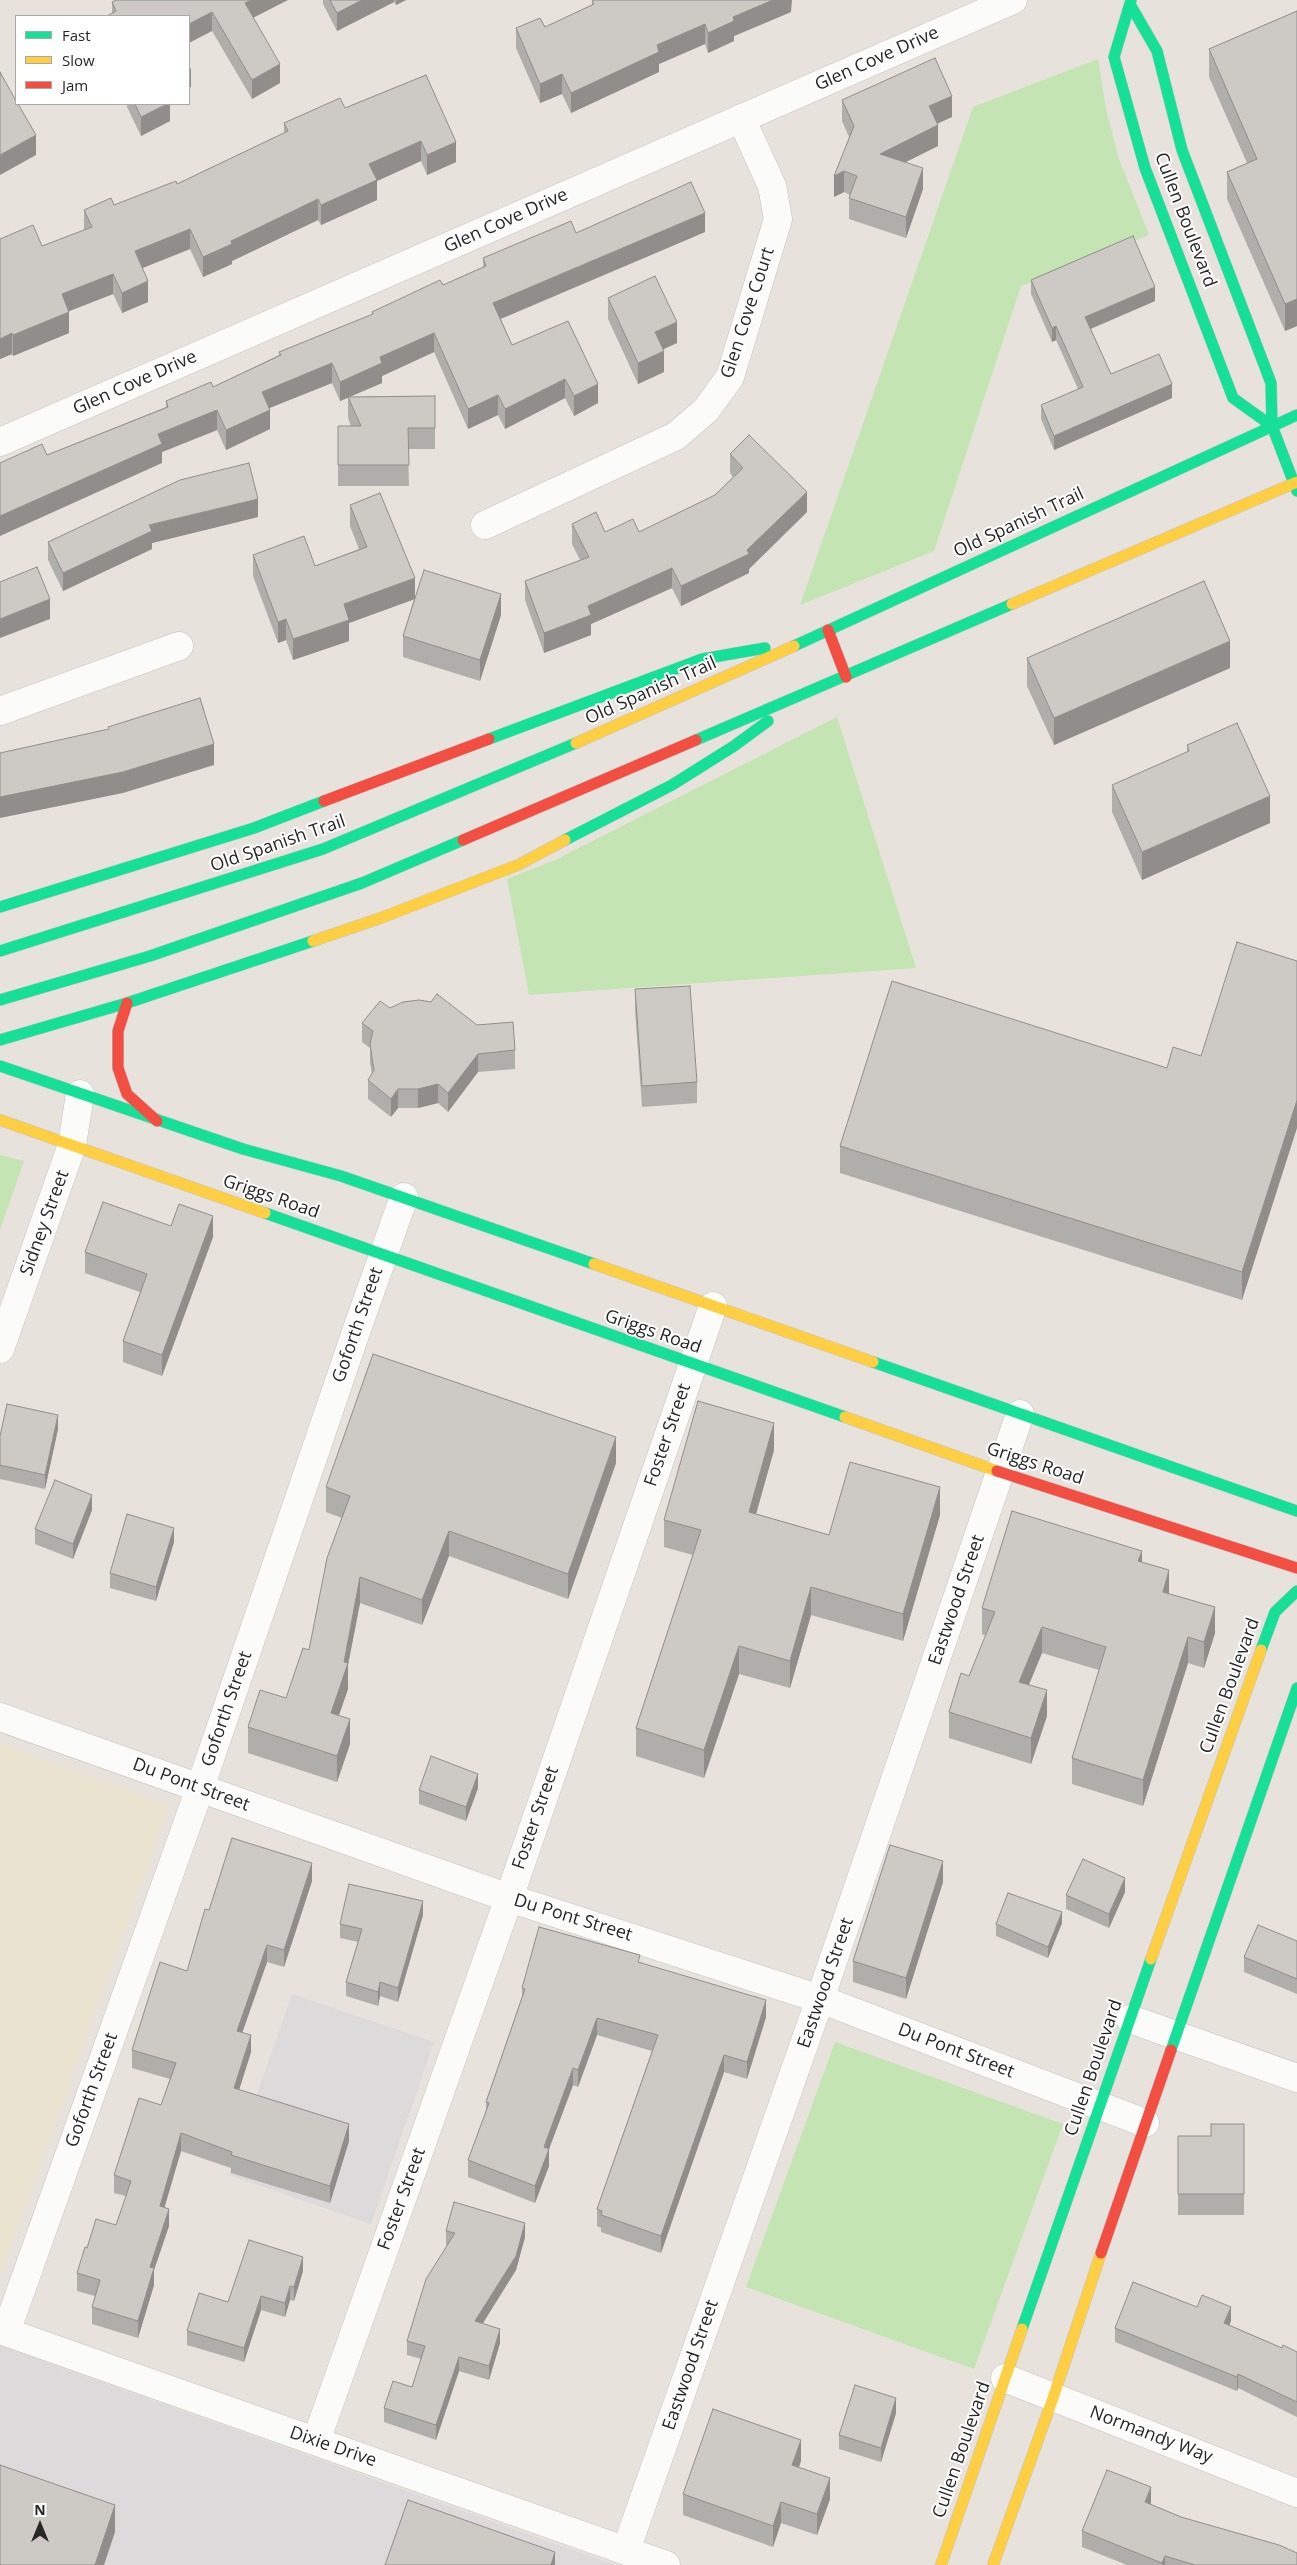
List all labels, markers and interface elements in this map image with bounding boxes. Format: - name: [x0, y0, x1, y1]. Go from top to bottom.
- legend: [15, 15, 190, 105]
- street label: Glen Cove Drive: [812, 22, 942, 96]
- text: Fast: [62, 25, 91, 45]
- text: Slow: [62, 50, 95, 70]
- text: Jam: [62, 75, 88, 95]
- street label: Cullen Boulevard: [1149, 149, 1221, 291]
- street label: Glen Cove Drive: [441, 184, 571, 258]
- street label: Glen Cove Court: [717, 245, 779, 381]
- street label: Glen Cove Drive: [70, 346, 200, 420]
- street label: Old Spanish Trail: [950, 483, 1088, 563]
- street label: Old Spanish Trail: [582, 652, 720, 730]
- street label: Old Spanish Trail: [208, 811, 348, 877]
- street label: Sidney Street: [16, 1167, 74, 1279]
- street label: Griggs Road: [220, 1170, 322, 1224]
- street label: Goforth Street: [328, 1264, 388, 1386]
- street label: Griggs Road: [602, 1305, 704, 1359]
- street label: Foster Street: [640, 1381, 696, 1489]
- street label: Griggs Road: [984, 1438, 1086, 1490]
- street label: Eastwood Street: [925, 1532, 989, 1668]
- street label: Cullen Boulevard: [1195, 1615, 1265, 1757]
- street label: Goforth Street: [197, 1648, 257, 1770]
- street label: Du Pont Street: [130, 1754, 252, 1816]
- street label: Foster Street: [508, 1764, 564, 1872]
- street label: Du Pont Street: [511, 1890, 635, 1946]
- street label: Eastwood Street: [794, 1915, 858, 2051]
- street label: Cullen Boulevard: [1061, 1997, 1127, 2139]
- street label: Du Pont Street: [895, 2019, 1017, 2083]
- street label: Goforth Street: [61, 2030, 123, 2150]
- street label: Foster Street: [373, 2145, 431, 2253]
- street label: Eastwood Street: [659, 2297, 723, 2433]
- street label: Cullen Boulevard: [929, 2379, 995, 2521]
- street label: Normandy Way: [1087, 2402, 1215, 2468]
- street label: Dixie Drive: [287, 2422, 379, 2472]
- north arrow: [15, 2500, 65, 2550]
- text: N: [34, 2500, 46, 2519]

